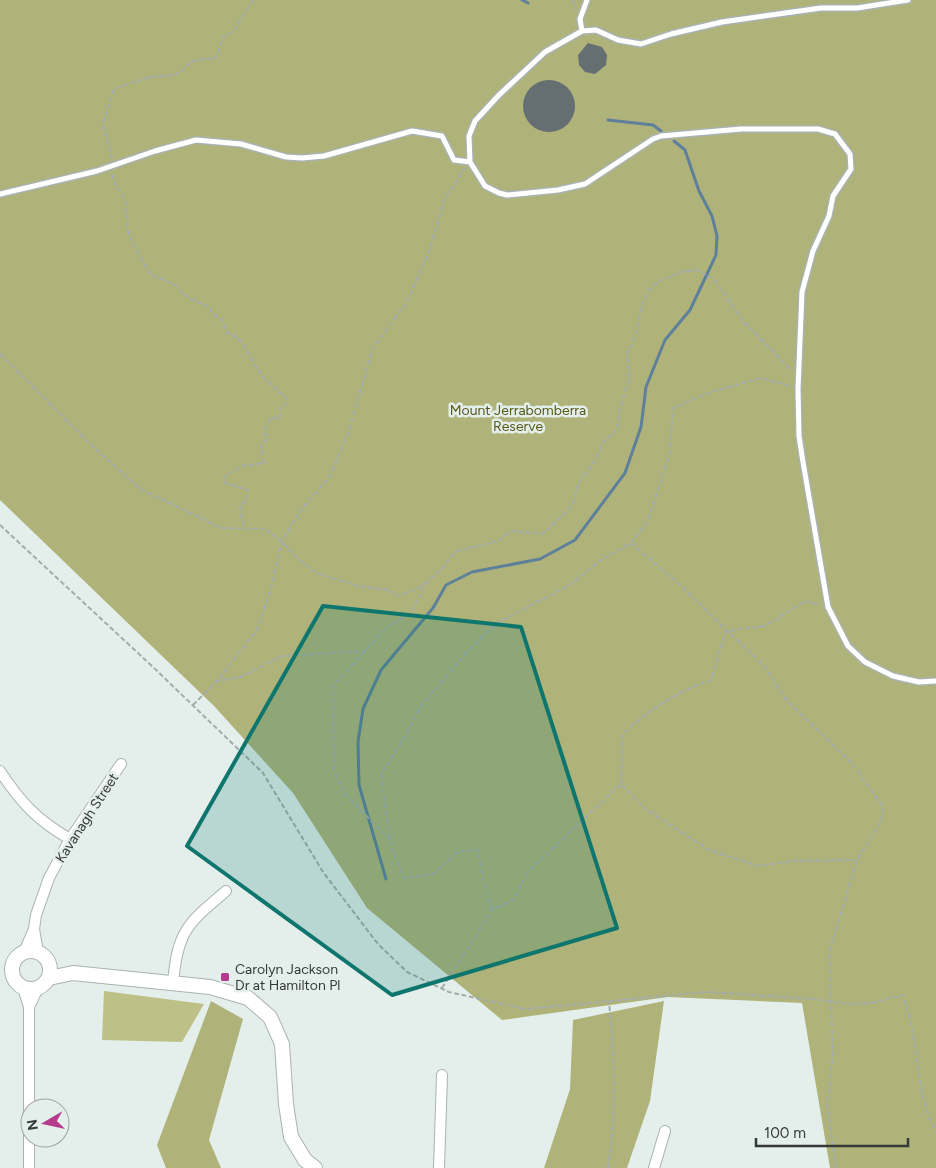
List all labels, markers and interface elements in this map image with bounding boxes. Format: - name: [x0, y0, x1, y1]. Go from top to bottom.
- park label: Mount Jerrabomberra Reserve: [450, 402, 586, 435]
- street label: Kavanagh Street: [52, 770, 122, 866]
- place label: Carolyn Jackson Dr at Hamilton Pl: [235, 961, 340, 994]
- marker: Carolyn Jackson Dr at Hamilton Pl: [219, 971, 231, 983]
- north arrow: [20, 1098, 70, 1148]
- scale bar: [756, 1116, 908, 1148]
- text: N: [23, 1118, 42, 1132]
- text: 100 m: [764, 1124, 806, 1142]

